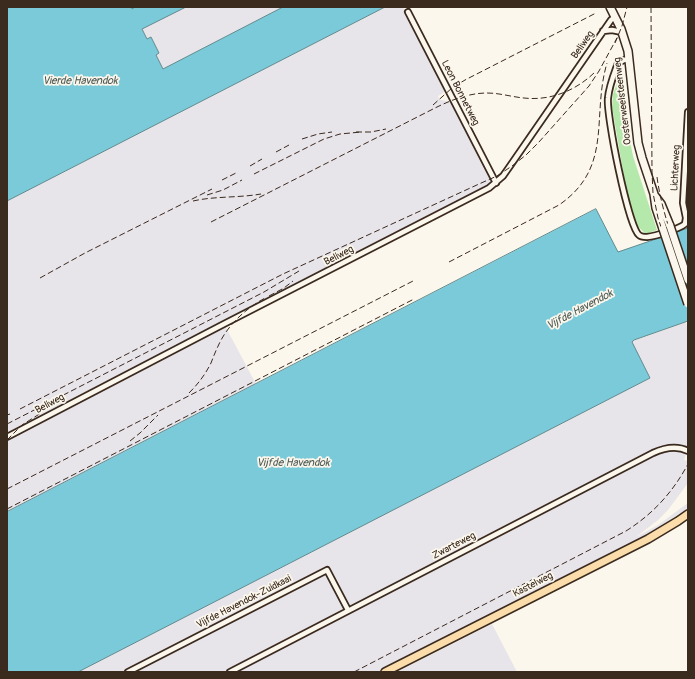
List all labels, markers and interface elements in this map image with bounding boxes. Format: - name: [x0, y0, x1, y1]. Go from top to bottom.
- street label: Beliweg: [569, 29, 597, 61]
- street label: Oosterweelsteenweg: [612, 56, 634, 146]
- street label: Leon Bonnetweg: [438, 58, 482, 128]
- water label: Vierde Havendok: [42, 74, 118, 88]
- street label: Lichterweg: [669, 145, 683, 191]
- street label: Beliweg: [322, 244, 356, 268]
- water label: Vijfde Havendok: [545, 287, 615, 333]
- street label: Beliweg: [33, 391, 67, 417]
- water label: Vijfde Havendok: [256, 456, 330, 470]
- street label: Zwarteweg: [430, 530, 478, 562]
- street label: Kastelweg: [511, 570, 555, 600]
- street label: Vijfde Havendok-Zuidkaai: [195, 573, 293, 631]

